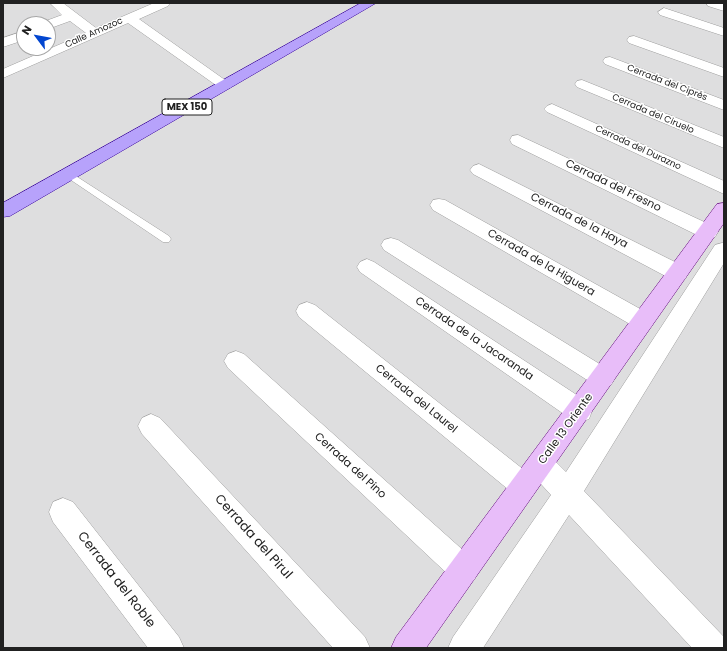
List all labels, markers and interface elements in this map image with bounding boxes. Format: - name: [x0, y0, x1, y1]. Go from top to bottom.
- street label: Calle Amozoc: [64, 15, 124, 51]
- north arrow: [16, 16, 56, 56]
- text: N: [18, 22, 36, 38]
- street label: Cerrada del Ciprés: [625, 63, 709, 103]
- street label: Cerrada del Ciruelo: [610, 92, 696, 136]
- road number: MEX 150: [162, 99, 212, 115]
- street label: Cerrada del Durazno: [593, 123, 683, 173]
- street label: Cerrada del Fresno: [563, 157, 663, 215]
- street label: Cerrada de la Haya: [528, 191, 630, 251]
- street label: Cerrada de la Higuera: [485, 227, 597, 299]
- street label: Cerrada de la Jacaranda: [412, 294, 536, 384]
- street label: Cerrada del Laurel: [372, 362, 460, 436]
- street label: Calle 13 Oriente: [536, 391, 596, 467]
- street label: Cerrada del Pino: [311, 430, 389, 502]
- street label: Cerrada del Pirul: [211, 492, 295, 582]
- street label: Cerrada del Roble: [74, 529, 158, 631]

